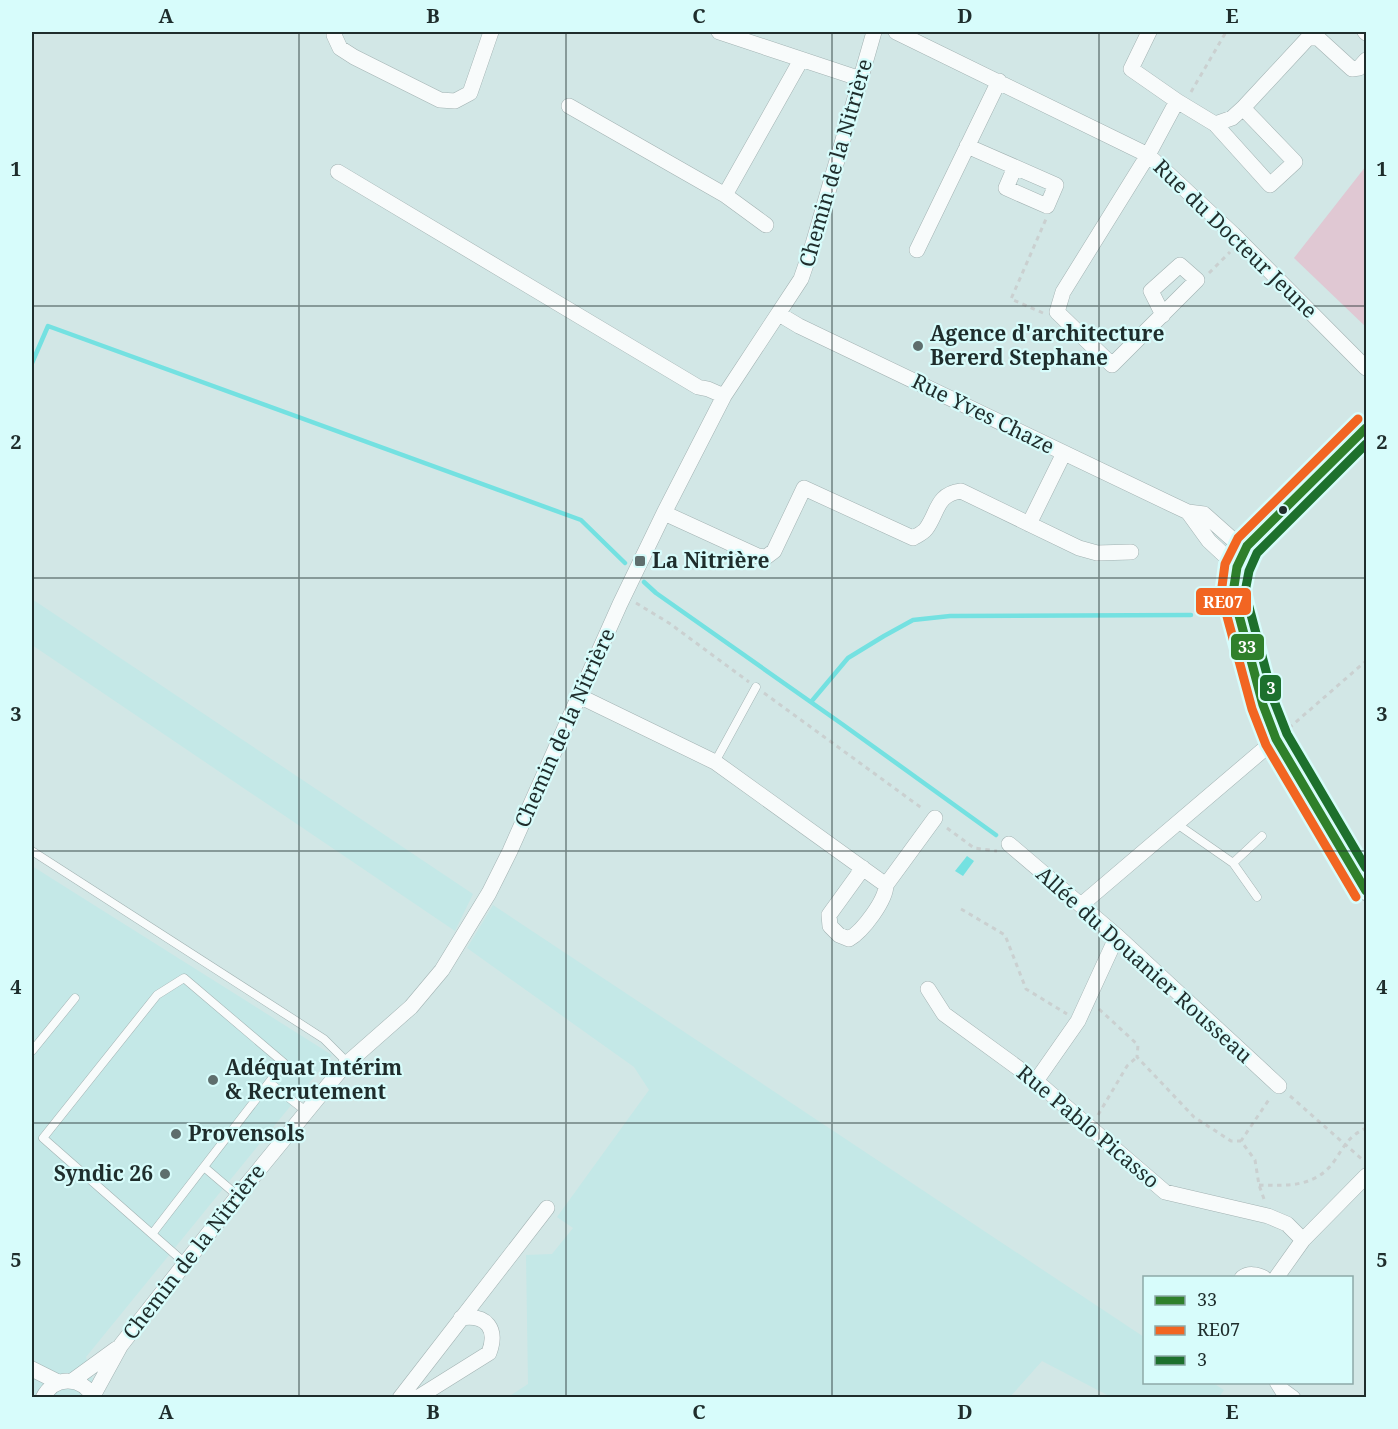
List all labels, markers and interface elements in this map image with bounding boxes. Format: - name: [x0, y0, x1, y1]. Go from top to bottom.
- text: A: [158, 2, 174, 29]
- text: B: [426, 2, 440, 29]
- text: C: [692, 2, 706, 29]
- text: D: [957, 2, 973, 29]
- text: E: [1225, 2, 1239, 29]
- street label: Chemin de la Nitrière: [792, 55, 878, 270]
- street label: Rue du Docteur Jeune: [1148, 153, 1324, 324]
- text: 1: [10, 155, 22, 182]
- text: 1: [1376, 155, 1388, 182]
- place label: Agence d'architecture Bererd Stephane: [930, 319, 1165, 371]
- marker: Agence d'architecture Bererd Stephane: [911, 339, 925, 353]
- street label: Rue Yves Chaze: [908, 366, 1059, 460]
- text: 2: [10, 428, 22, 455]
- text: 2: [1376, 428, 1388, 455]
- unlabelled marker: [1277, 504, 1289, 516]
- place label: La Nitrière: [652, 546, 770, 574]
- marker: La Nitrière: [633, 554, 647, 568]
- line badge: RE07: [1195, 587, 1252, 616]
- text: RE07: [1203, 591, 1243, 613]
- street label: Chemin de la Nitrière: [507, 623, 621, 832]
- line badge: 33: [1230, 633, 1265, 661]
- text: 33: [1238, 636, 1256, 658]
- line badge: 3: [1259, 674, 1282, 702]
- text: 3: [1266, 677, 1276, 699]
- text: 3: [10, 700, 22, 727]
- text: 3: [1376, 700, 1388, 727]
- street label: Allée du Douanier Rousseau: [1031, 860, 1259, 1069]
- text: 4: [10, 973, 22, 1000]
- text: 4: [1376, 973, 1388, 1000]
- place label: Adéquat Intérim & Recrutement: [225, 1053, 403, 1105]
- street label: Rue Pablo Picasso: [1011, 1058, 1166, 1194]
- marker: Adéquat Intérim & Recrutement: [206, 1073, 220, 1087]
- place label: Provensols: [188, 1119, 305, 1147]
- marker: Provensols: [169, 1127, 183, 1141]
- street label: Chemin de la Nitrière: [116, 1158, 271, 1345]
- place label: Syndic 26: [54, 1159, 153, 1187]
- marker: Syndic 26: [158, 1167, 172, 1181]
- text: 5: [10, 1246, 22, 1273]
- text: 5: [1376, 1246, 1388, 1273]
- legend: [1143, 1276, 1353, 1384]
- text: 33: [1197, 1287, 1217, 1311]
- text: RE07: [1197, 1317, 1240, 1341]
- text: 3: [1197, 1347, 1207, 1371]
- text: A: [158, 1398, 174, 1425]
- text: B: [426, 1398, 440, 1425]
- text: C: [692, 1398, 706, 1425]
- text: D: [957, 1398, 973, 1425]
- text: E: [1225, 1398, 1239, 1425]

